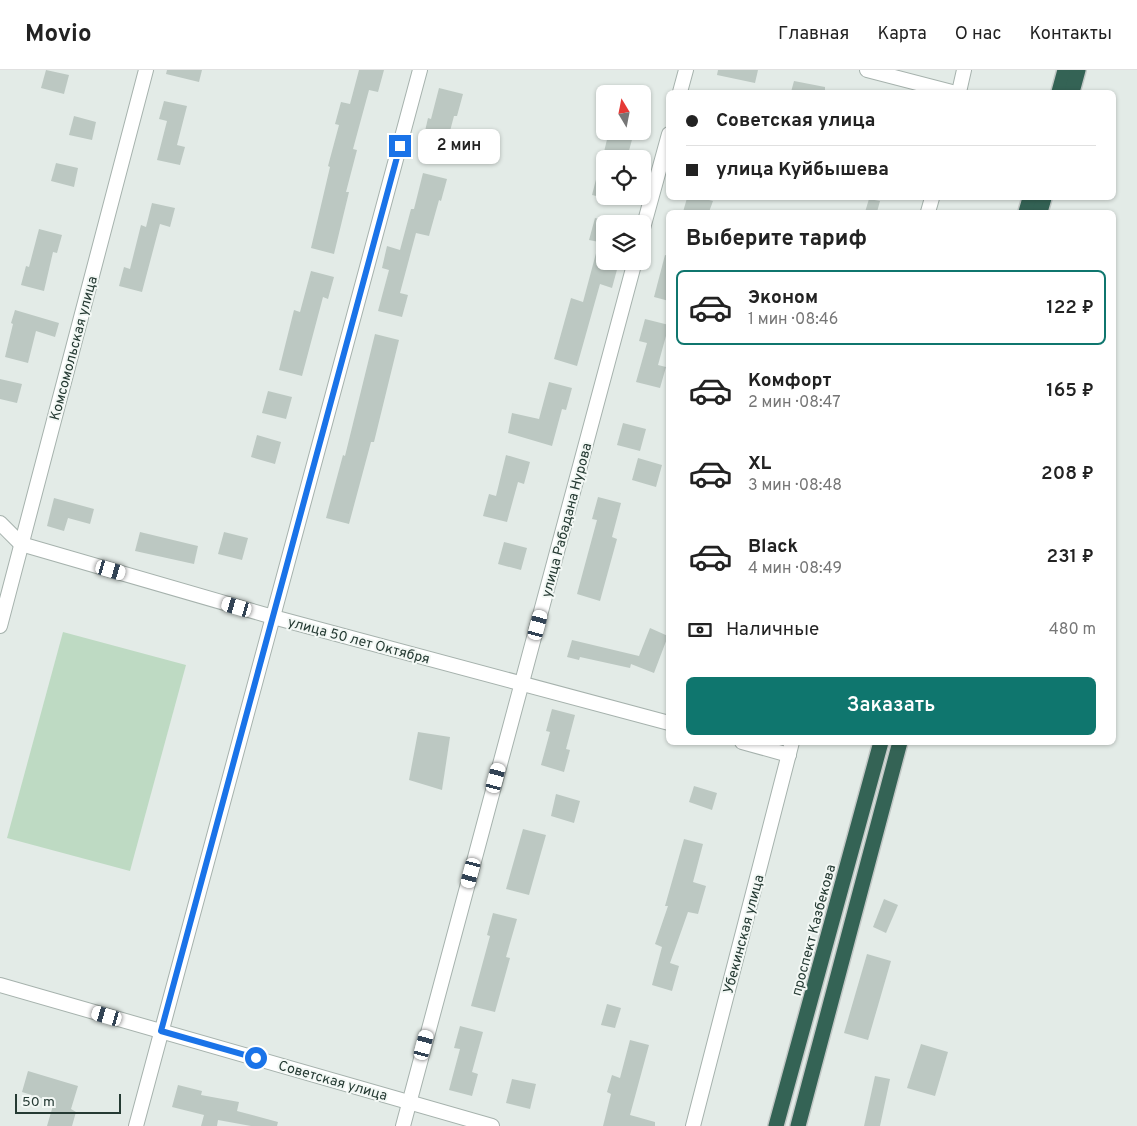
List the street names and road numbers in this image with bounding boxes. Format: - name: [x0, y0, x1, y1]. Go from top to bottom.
- street label: Комсомольская улица: [47, 274, 102, 422]
- street label: улица Рабадана Нурова: [539, 441, 596, 600]
- street label: улица 50 лет Октября: [286, 614, 432, 669]
- street label: проспект Казбекова: [789, 863, 840, 998]
- street label: Убекинская улица: [720, 873, 769, 996]
- street label: Советская улица: [276, 1058, 389, 1105]

